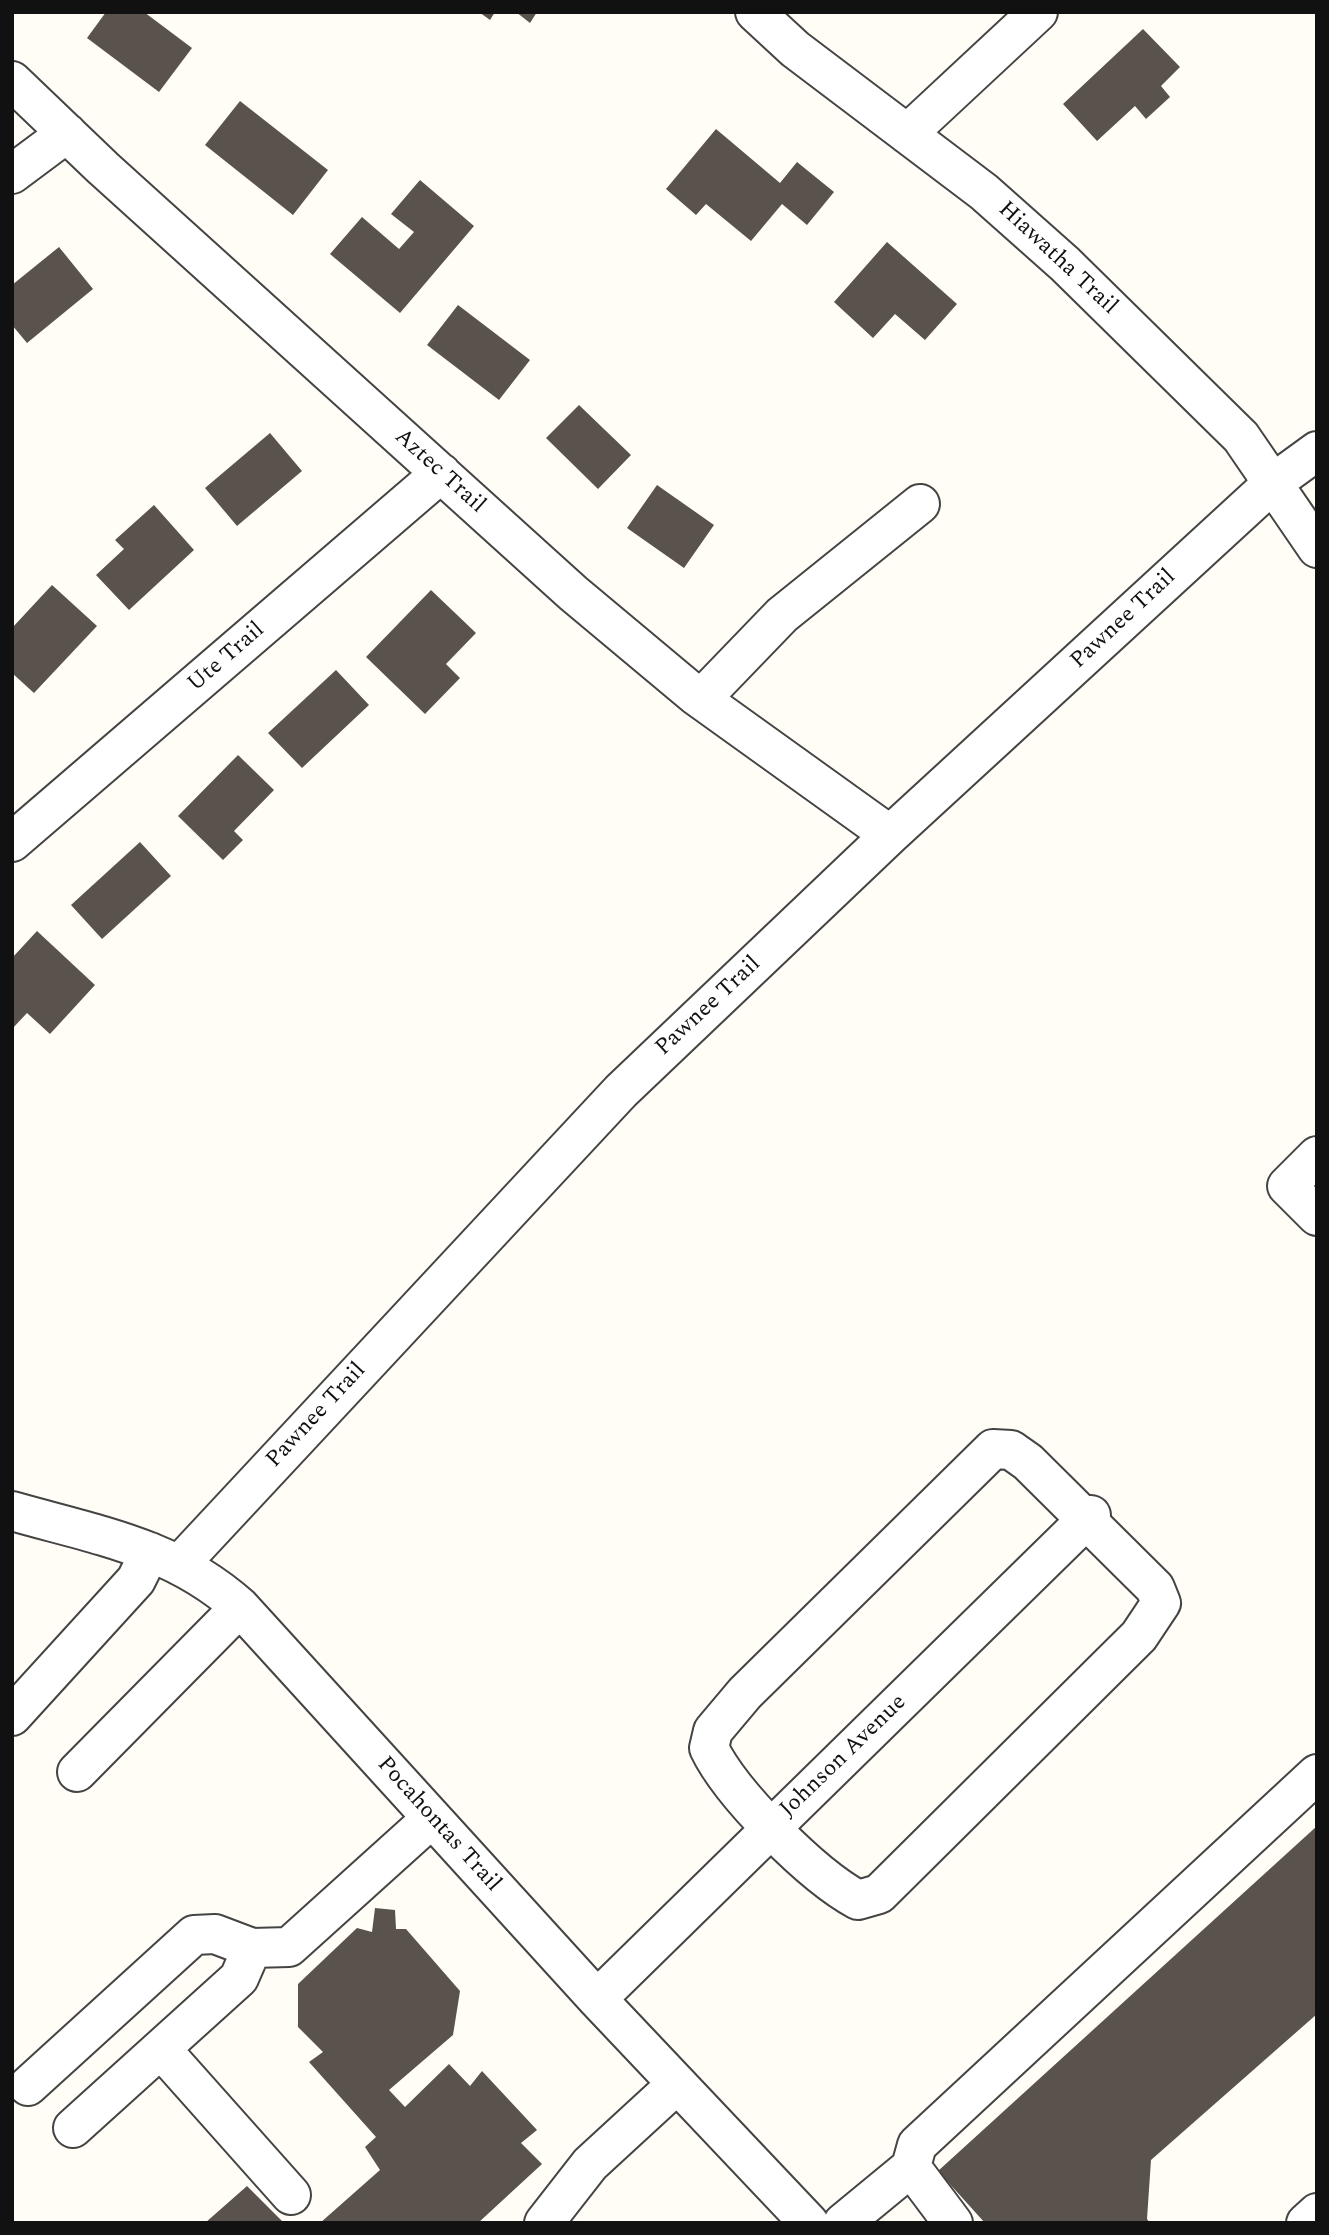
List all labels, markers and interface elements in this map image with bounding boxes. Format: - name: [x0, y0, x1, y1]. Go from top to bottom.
- street label: Hiawatha Trail: [991, 197, 1123, 321]
- street label: Aztec Trail: [388, 424, 490, 520]
- street label: Pawnee Trail: [1066, 564, 1182, 676]
- street label: Ute Trail: [183, 617, 271, 699]
- street label: Pawnee Trail: [651, 951, 767, 1063]
- street label: Pawnee Trail: [261, 1358, 373, 1474]
- street label: Johnson Avenue: [775, 1690, 913, 1824]
- street label: Pocahontas Trail: [370, 1752, 506, 1898]

